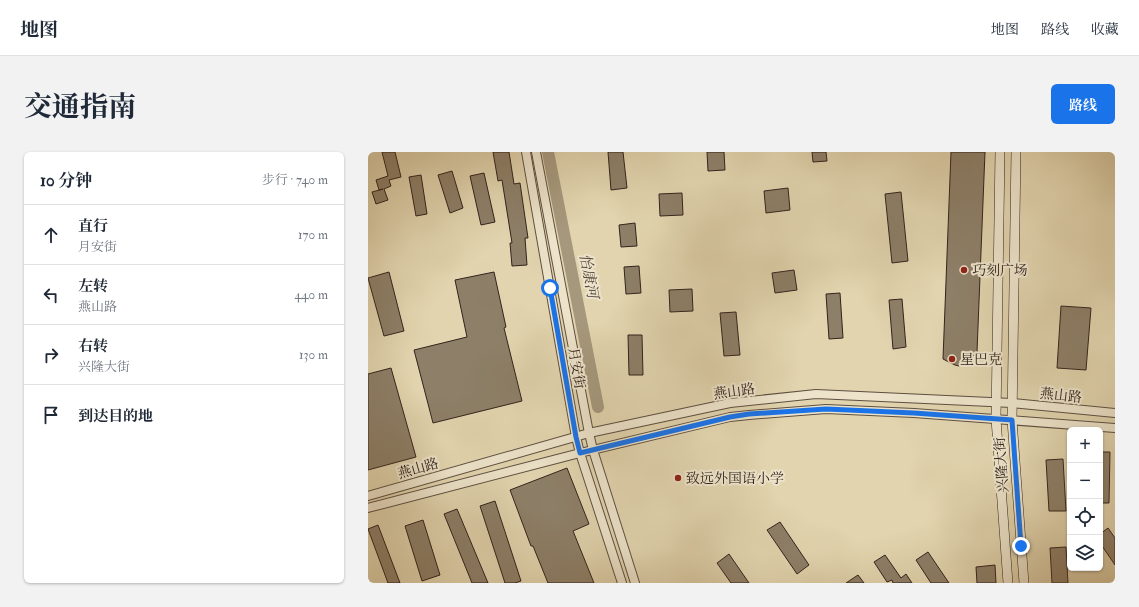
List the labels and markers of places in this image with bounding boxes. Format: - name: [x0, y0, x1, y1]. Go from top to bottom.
- place label: 巧刻广场: [972, 262, 1028, 279]
- marker: 巧刻广场: [959, 265, 969, 275]
- place label: 星巴克: [960, 351, 1002, 368]
- marker: 星巴克: [947, 354, 957, 364]
- place label: 致远外国语小学: [686, 470, 784, 487]
- marker: 致远外国语小学: [673, 473, 683, 483]

